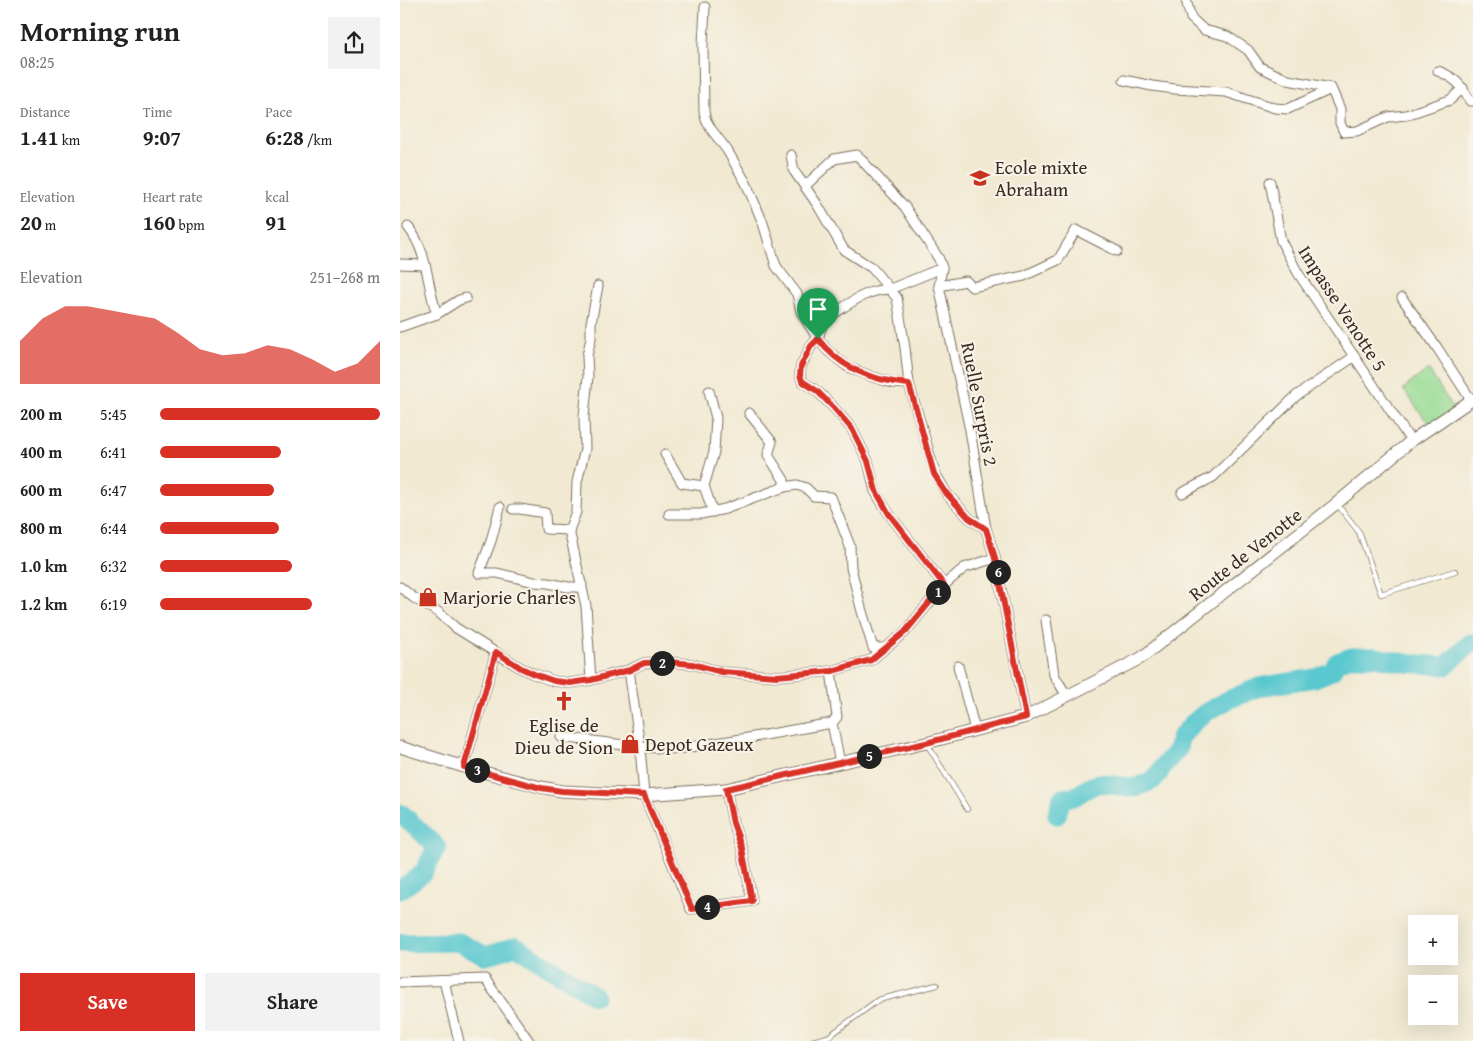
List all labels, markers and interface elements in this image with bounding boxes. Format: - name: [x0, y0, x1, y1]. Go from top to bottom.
- text: Morning run: [20, 10, 180, 51]
- button: share: [328, 17, 380, 69]
- text: 08:25: [20, 50, 55, 74]
- text: Distance: [20, 102, 70, 122]
- text: Time: [143, 102, 172, 122]
- text: Pace: [265, 102, 292, 122]
- text: 1.41: [20, 122, 59, 153]
- text: 9:07: [143, 122, 181, 153]
- text: 6:28: [265, 122, 304, 153]
- text: km: [59, 130, 80, 150]
- text: /km: [304, 130, 332, 150]
- place label: Ecole mixte Abraham: [995, 153, 1087, 203]
- school or university icon: Ecole mixte Abraham: [969, 167, 991, 189]
- text: Elevation: [20, 187, 75, 207]
- text: Heart rate: [143, 187, 203, 207]
- text: kcal: [265, 187, 289, 207]
- text: 20: [20, 207, 42, 238]
- text: 160: [143, 207, 175, 238]
- text: 91: [265, 207, 287, 238]
- text: m: [42, 215, 56, 235]
- text: bpm: [175, 215, 205, 235]
- street label: Impasse Venotte 5: [1292, 240, 1394, 376]
- text: Elevation: [20, 265, 83, 289]
- text: 251–268 m: [310, 265, 380, 289]
- pin: [797, 288, 839, 339]
- icon: arrive: [804, 295, 832, 323]
- street label: Ruelle Surpris 2: [954, 340, 1006, 468]
- text: 200 m: [20, 402, 62, 426]
- text: 5:45: [100, 402, 127, 426]
- text: 400 m: [20, 440, 62, 464]
- text: 6:41: [100, 440, 127, 464]
- text: 600 m: [20, 478, 62, 502]
- text: 6:47: [100, 478, 127, 502]
- street label: Route de Venotte: [1182, 501, 1308, 607]
- text: 800 m: [20, 516, 62, 540]
- text: 6:44: [100, 516, 127, 540]
- text: 1.0 km: [20, 554, 67, 578]
- text: 6:32: [100, 554, 127, 578]
- pin: 6: [986, 560, 1010, 584]
- text: 6: [995, 562, 1002, 582]
- pin: 1: [926, 580, 950, 604]
- text: 1: [935, 582, 942, 602]
- place label: Marjorie Charles: [443, 583, 576, 611]
- shop icon: Marjorie Charles: [417, 586, 439, 608]
- text: 1.2 km: [20, 592, 67, 616]
- text: 6:19: [100, 592, 127, 616]
- pin: 2: [650, 650, 674, 676]
- text: 2: [659, 653, 666, 673]
- church icon: Eglise de Dieu de Sion: [553, 690, 575, 712]
- place label: Eglise de Dieu de Sion: [515, 711, 614, 761]
- place label: Depot Gazeux: [645, 730, 754, 758]
- shop icon: Depot Gazeux: [619, 733, 641, 755]
- pin: 5: [856, 744, 882, 768]
- text: 5: [866, 746, 873, 766]
- pin: 3: [464, 758, 490, 782]
- text: 3: [474, 760, 481, 780]
- pin: 4: [694, 894, 720, 920]
- text: 4: [704, 897, 711, 917]
- map controls: [1408, 915, 1458, 1025]
- button: +: [1408, 915, 1458, 965]
- button: Save: [20, 973, 195, 1031]
- button: Share: [205, 973, 380, 1031]
- button: −: [1408, 975, 1458, 1025]

